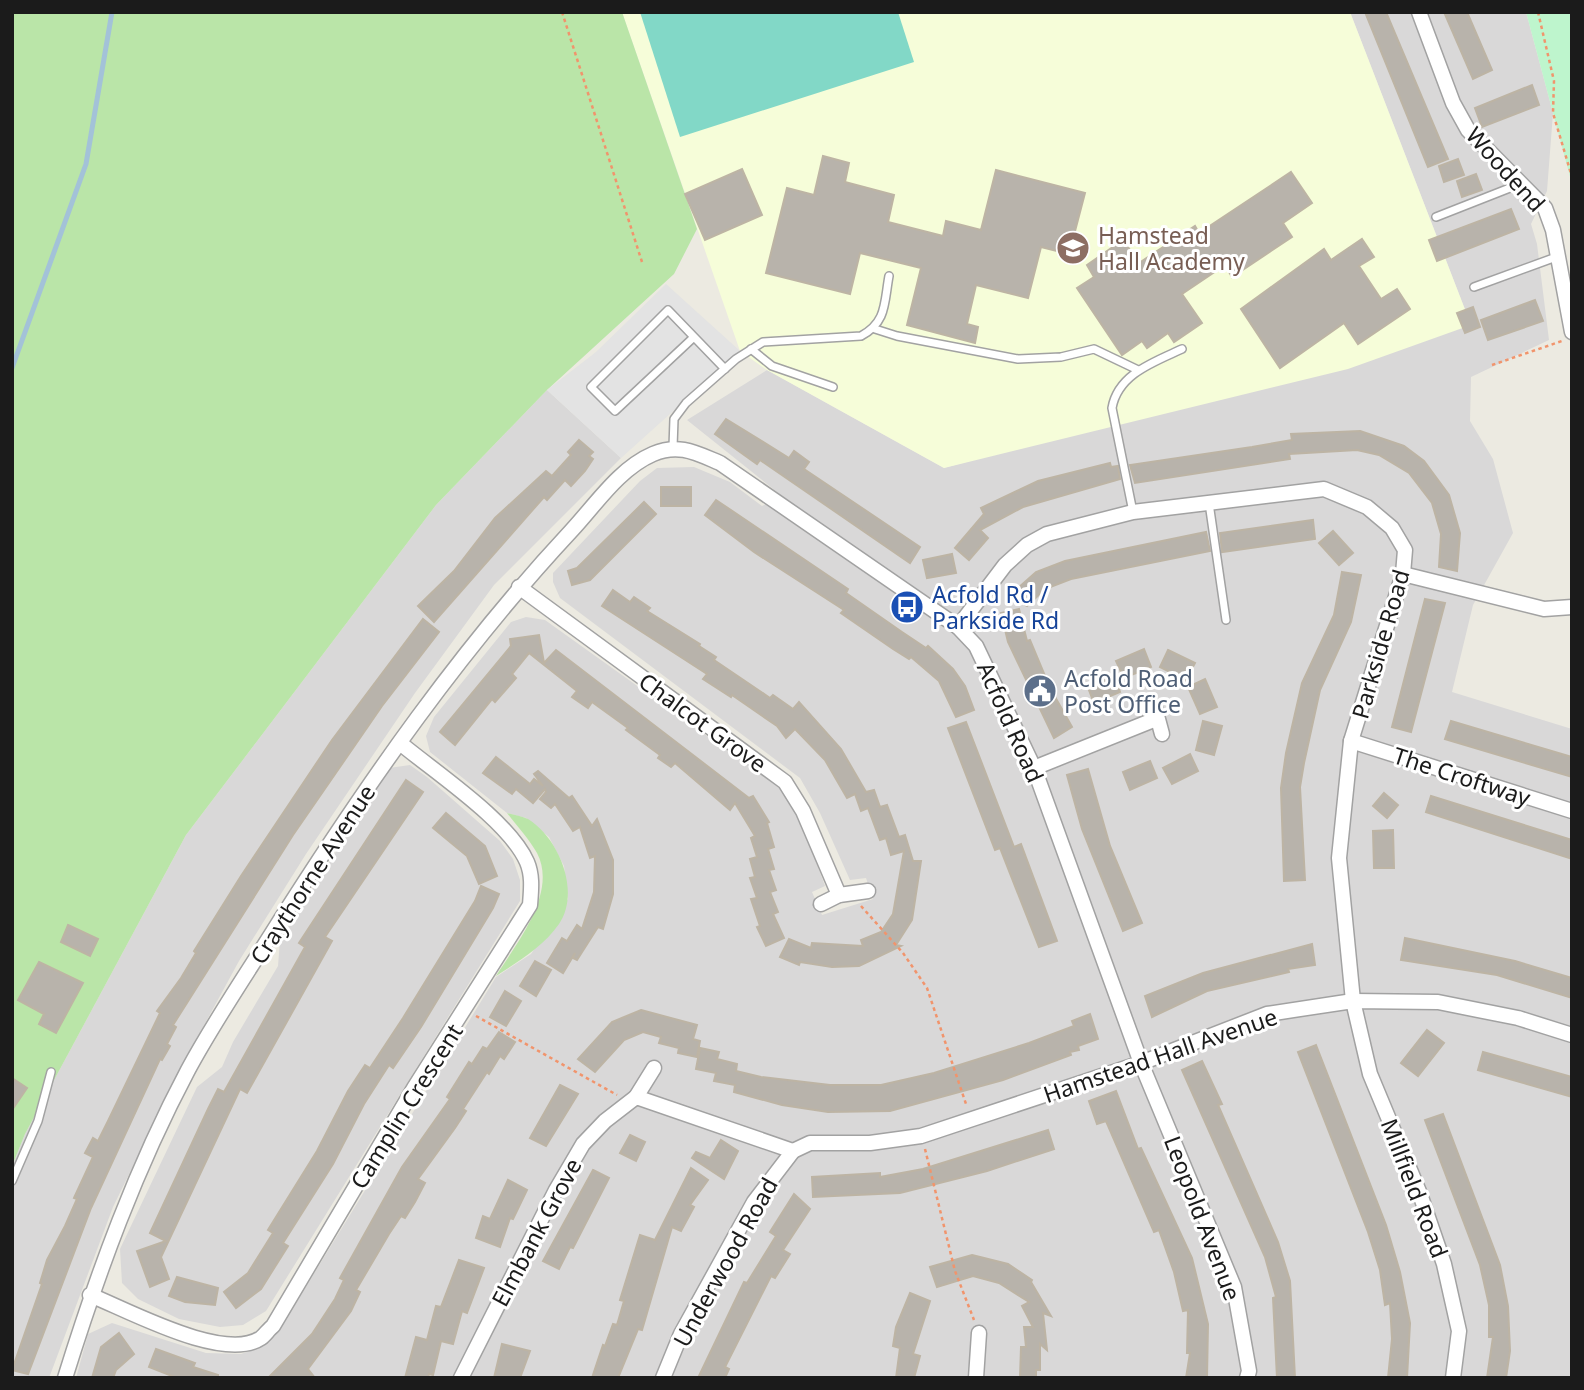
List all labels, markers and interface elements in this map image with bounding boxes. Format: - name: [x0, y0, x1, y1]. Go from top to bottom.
- street label: Woodend: [1459, 120, 1553, 218]
- place label: Hamstead Hall Academy: [1098, 219, 1245, 277]
- school or university icon: Hamstead Hall Academy: [1054, 229, 1092, 267]
- street label: Parkside Road: [1343, 566, 1417, 722]
- place label: Acfold Rd / Parkside Rd: [932, 578, 1059, 636]
- bus stop icon: Acfold Rd / Parkside Rd: [888, 588, 926, 626]
- street label: Acfold Road: [970, 657, 1052, 787]
- place label: Acfold Road Post Office: [1064, 662, 1193, 720]
- street label: Chalcot Grove: [633, 665, 773, 779]
- public building icon: Acfold Road Post Office: [1021, 672, 1059, 710]
- street label: The Croftway: [1389, 739, 1535, 813]
- street label: Craythorne Avenue: [242, 778, 382, 970]
- street label: Hamstead Hall Avenue: [1039, 1000, 1281, 1110]
- street label: Camplin Crescent: [342, 1017, 470, 1195]
- street label: Millfield Road: [1374, 1114, 1456, 1262]
- street label: Leopold Avenue: [1157, 1131, 1249, 1305]
- street label: Elmbank Grove: [483, 1152, 589, 1312]
- street label: Underwood Road: [665, 1172, 785, 1352]

